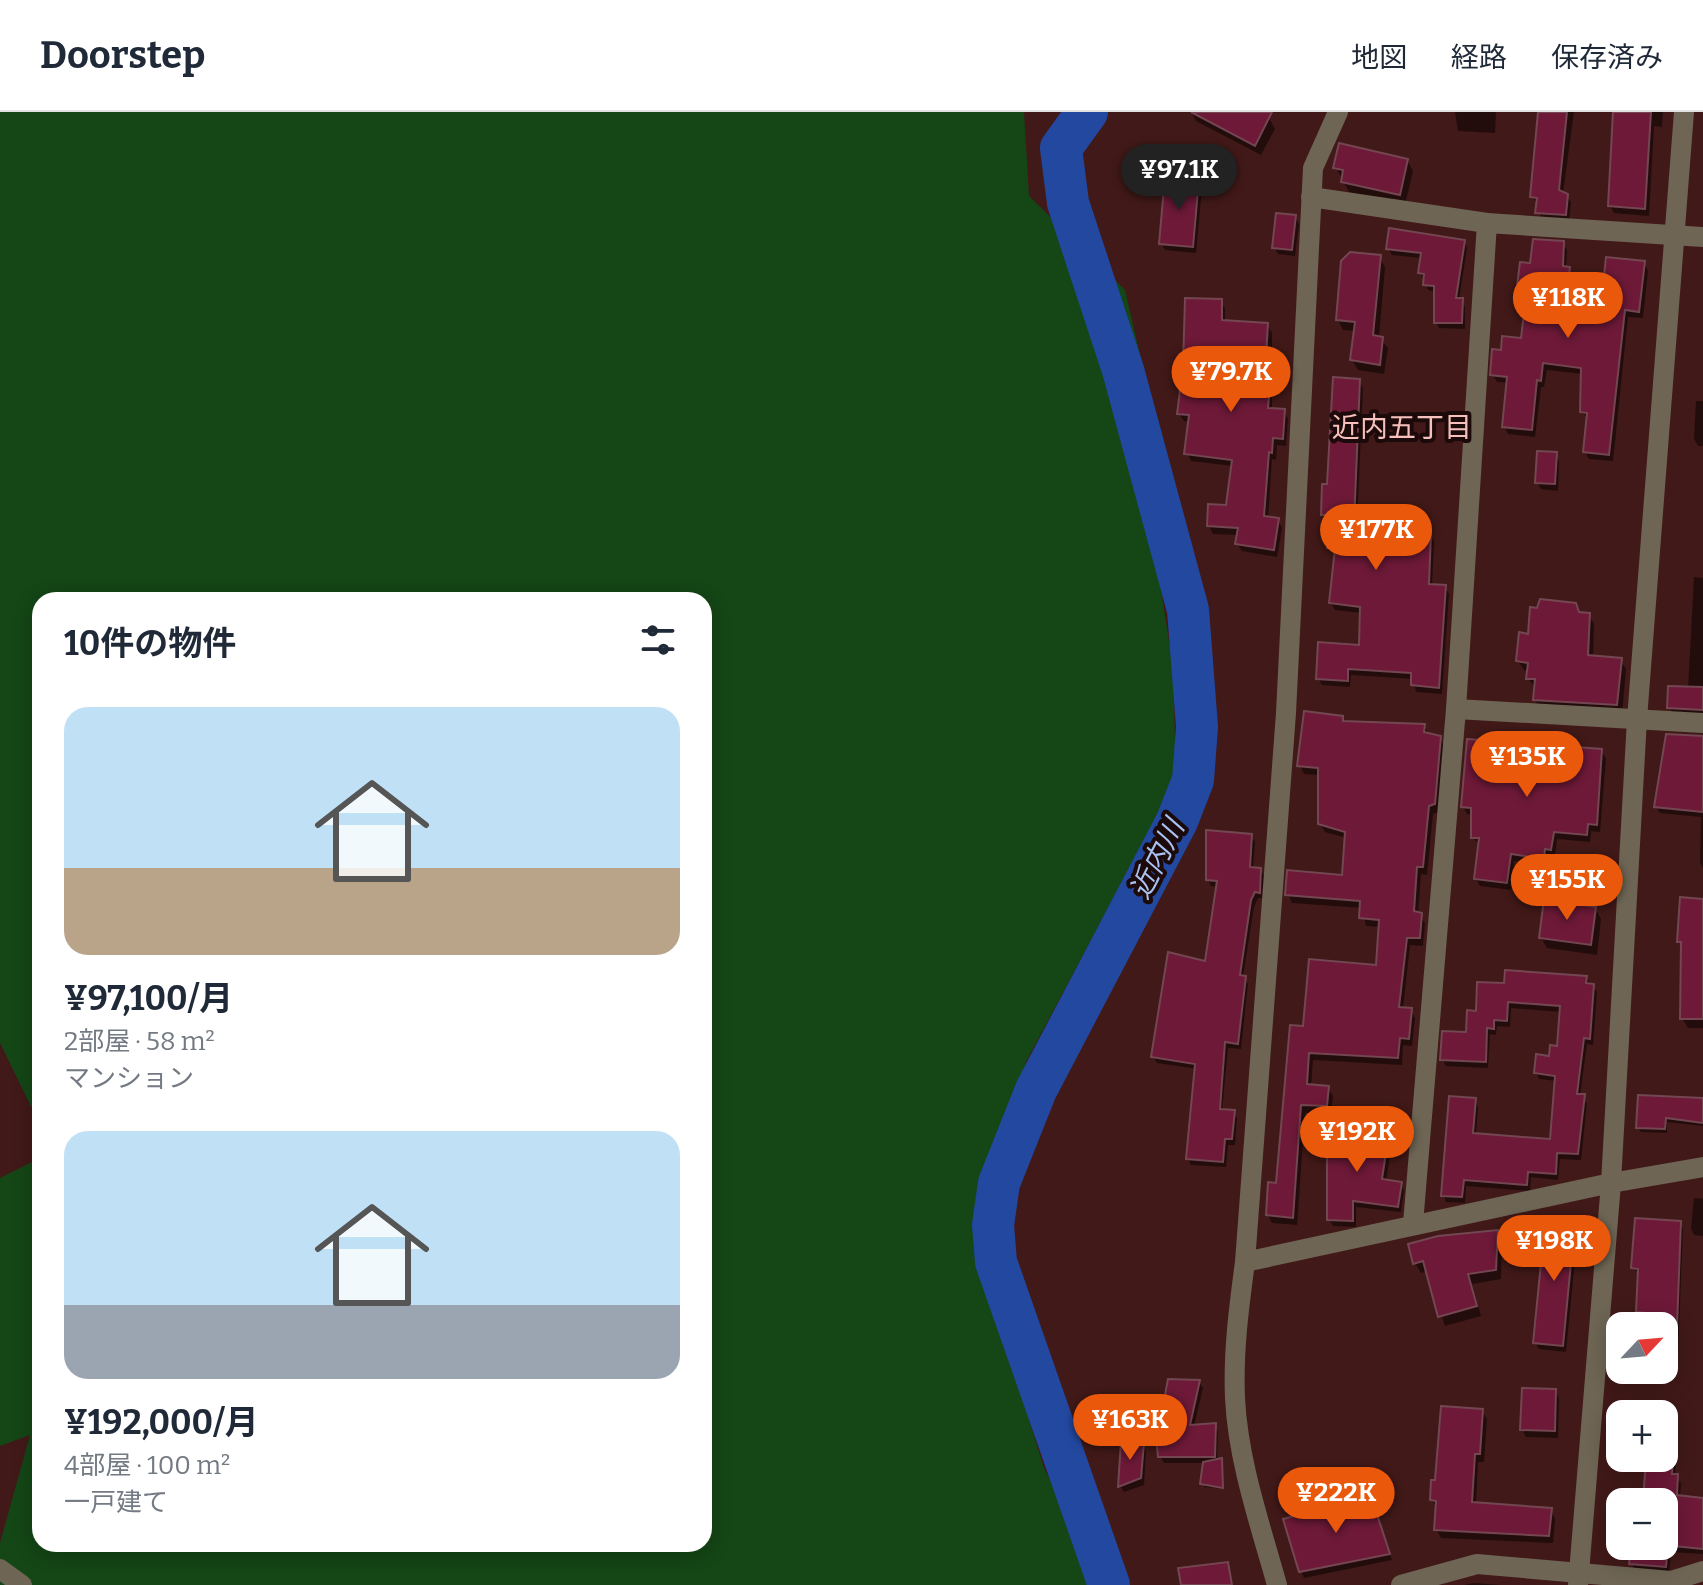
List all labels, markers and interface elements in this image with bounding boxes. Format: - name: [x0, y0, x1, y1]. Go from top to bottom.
- text: Doorstep: [40, 32, 205, 78]
- text: 地図: [1351, 41, 1407, 74]
- text: 経路: [1451, 41, 1507, 74]
- text: 保存済み: [1551, 41, 1663, 74]
- pin: ¥97.1K: [1114, 144, 1244, 212]
- text: ¥97.1K: [1139, 154, 1219, 185]
- pin: ¥118K: [1512, 272, 1624, 340]
- text: ¥118K: [1531, 282, 1605, 313]
- pin: ¥79.7K: [1166, 346, 1296, 414]
- text: ¥79.7K: [1190, 356, 1272, 387]
- district label: 近内五丁目: [1332, 411, 1472, 444]
- pin: ¥177K: [1320, 504, 1432, 572]
- text: ¥177K: [1338, 514, 1414, 545]
- icon: filters: [636, 618, 680, 662]
- text: 10件の物件: [64, 623, 236, 664]
- pin: ¥135K: [1471, 731, 1583, 799]
- text: ¥135K: [1488, 741, 1566, 772]
- icon: home: [300, 759, 444, 903]
- water label: 近内川: [1123, 811, 1192, 904]
- pin: ¥155K: [1511, 854, 1623, 922]
- text: ¥155K: [1529, 864, 1605, 895]
- text: ¥97,100/月: [64, 978, 233, 1019]
- text: 2部屋 · 58 m²: [64, 1026, 215, 1057]
- text: マンション: [64, 1063, 194, 1094]
- pin: ¥192K: [1301, 1106, 1413, 1174]
- text: ¥192K: [1318, 1116, 1396, 1147]
- icon: home: [300, 1183, 444, 1327]
- pin: ¥198K: [1498, 1215, 1610, 1283]
- text: ¥198K: [1515, 1225, 1593, 1256]
- north arrow: [1606, 1312, 1678, 1384]
- map controls: [1606, 1312, 1678, 1560]
- pin: ¥163K: [1074, 1394, 1186, 1462]
- button: +: [1606, 1400, 1678, 1472]
- text: ¥192,000/月: [64, 1402, 259, 1443]
- text: ¥163K: [1091, 1404, 1169, 1435]
- text: 4部屋 · 100 m²: [64, 1450, 230, 1481]
- pin: ¥222K: [1280, 1467, 1392, 1535]
- text: ¥222K: [1296, 1477, 1376, 1508]
- text: 一戸建て: [64, 1487, 168, 1518]
- button: −: [1606, 1488, 1678, 1560]

